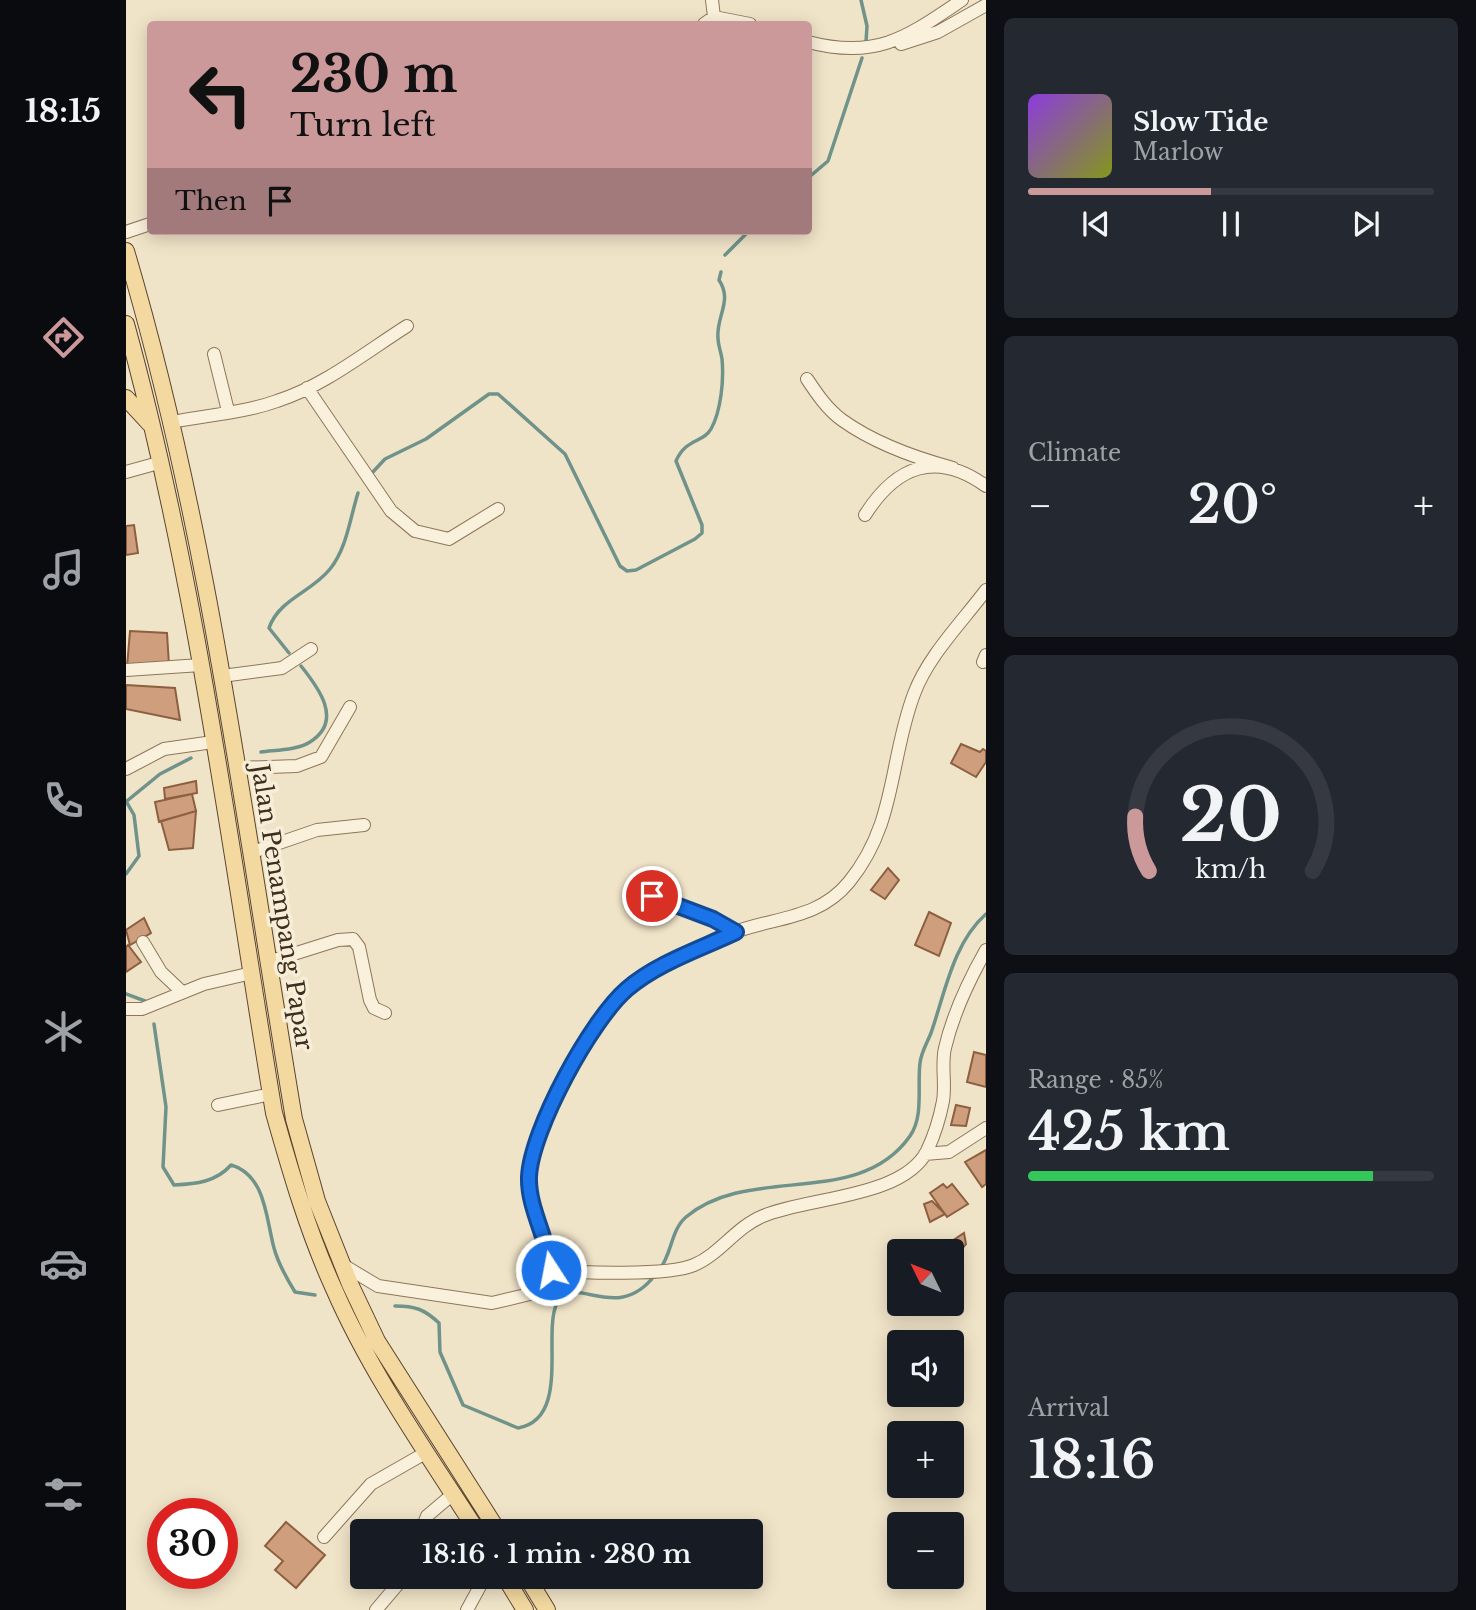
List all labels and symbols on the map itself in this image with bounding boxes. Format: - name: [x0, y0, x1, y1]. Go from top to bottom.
- street label: Jalan Penampang Papar: [245, 759, 320, 1053]
- pin: [622, 866, 682, 926]
- position arrow: [514, 1233, 588, 1307]
- north arrow: [887, 1239, 964, 1316]
- speed limit sign: 30: [147, 1498, 238, 1589]

